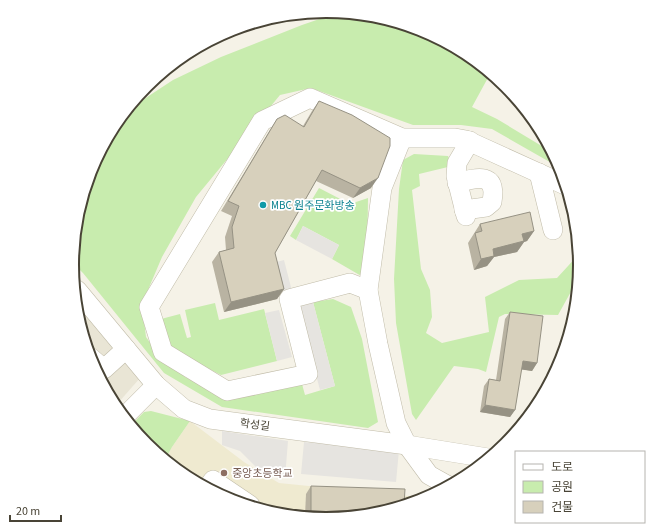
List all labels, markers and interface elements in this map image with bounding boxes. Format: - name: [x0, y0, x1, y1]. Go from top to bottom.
- place label: MBC 원주문화방송: [271, 198, 355, 213]
- marker: MBC 원주문화방송: [258, 200, 268, 210]
- street label: 학성길: [239, 416, 271, 434]
- legend: [515, 451, 645, 523]
- text: 도로: [551, 459, 573, 476]
- place label: 중앙초등학교: [232, 466, 293, 481]
- marker: 중앙초등학교: [219, 468, 229, 478]
- text: 공원: [551, 479, 573, 496]
- scale bar: [10, 497, 61, 523]
- text: 건물: [551, 499, 573, 516]
- text: 20 m: [16, 503, 40, 520]

